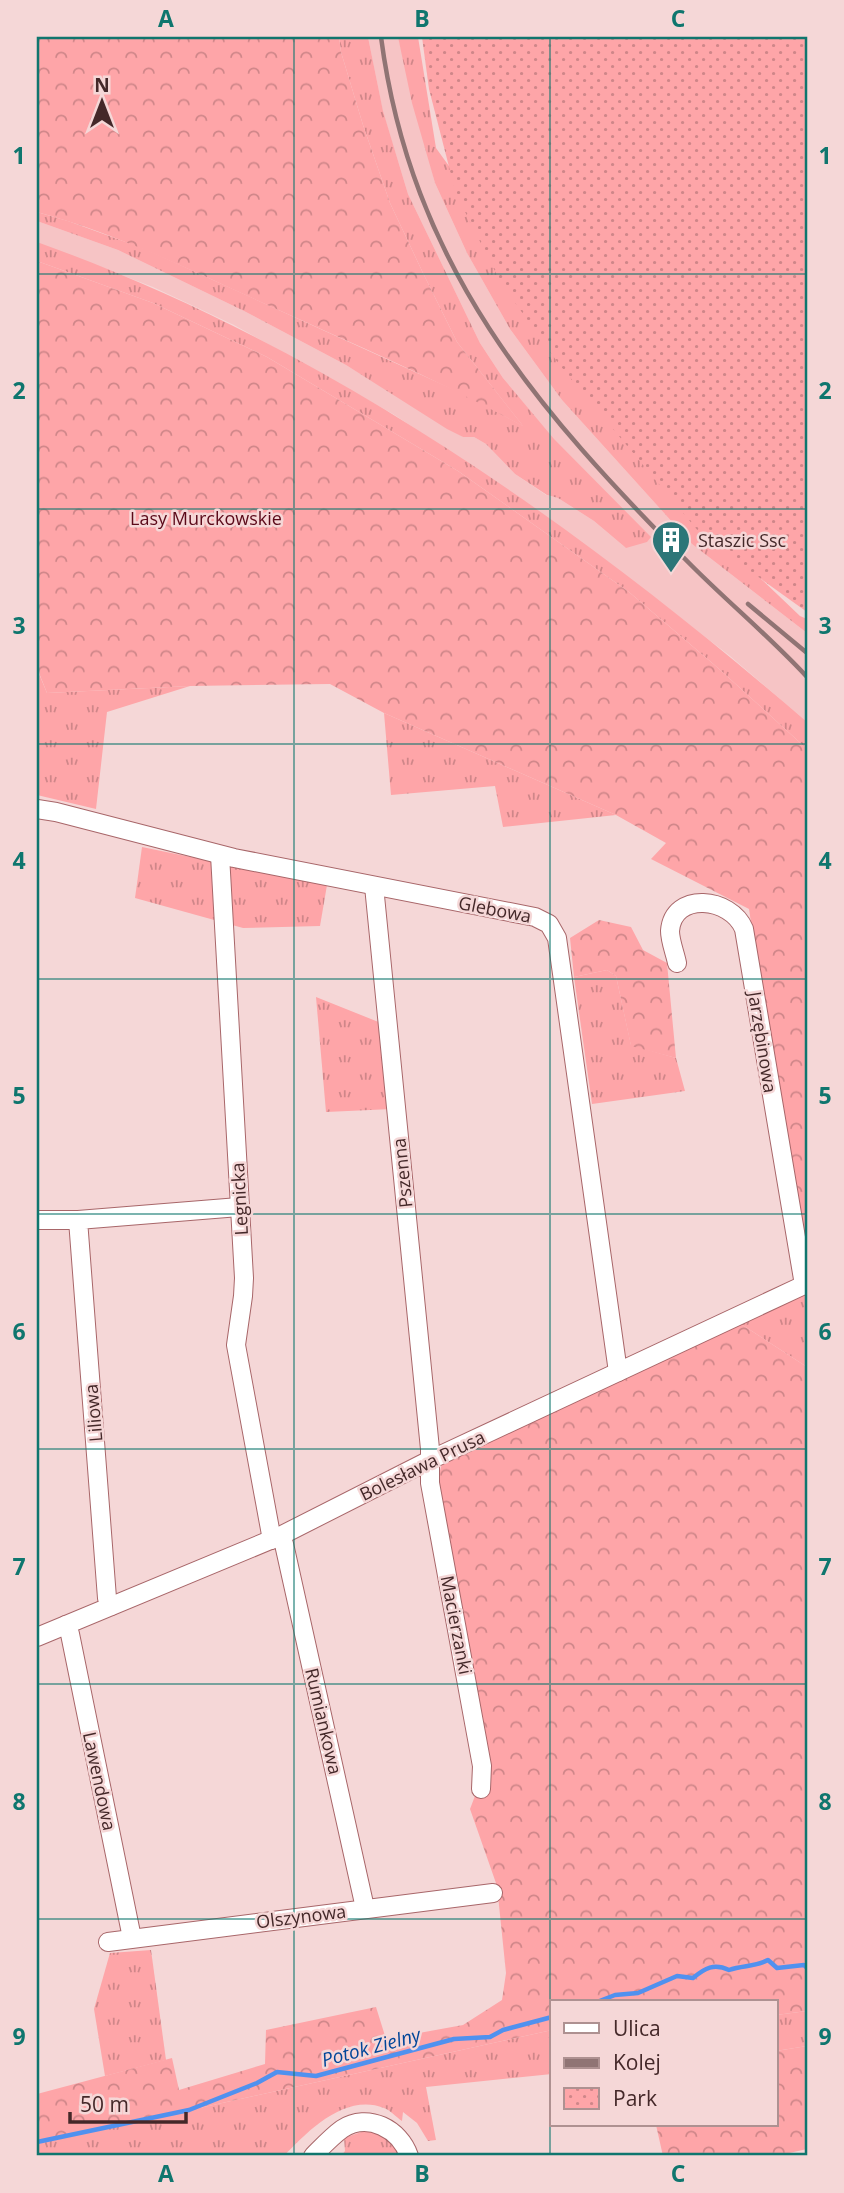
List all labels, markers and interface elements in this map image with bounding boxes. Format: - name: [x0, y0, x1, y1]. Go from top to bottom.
- text: A: [158, 2, 174, 34]
- text: B: [414, 2, 430, 34]
- text: C: [671, 2, 685, 34]
- north arrow: [66, 66, 136, 136]
- text: N: [94, 72, 110, 98]
- text: 1: [12, 139, 26, 171]
- text: 1: [818, 139, 832, 171]
- text: 2: [12, 374, 26, 406]
- text: 2: [818, 374, 832, 406]
- park label: Lasy Murckowskie: [130, 506, 282, 530]
- building icon: Staszic Ssc: [650, 519, 692, 574]
- place label: Staszic Ssc: [698, 528, 787, 552]
- text: 3: [12, 609, 26, 641]
- text: 3: [818, 609, 832, 641]
- text: 4: [12, 844, 26, 876]
- text: 4: [818, 844, 832, 876]
- street label: Glebowa: [457, 890, 533, 928]
- street label: Jarzębinowa: [743, 988, 783, 1094]
- text: 5: [12, 1079, 26, 1111]
- text: 5: [818, 1079, 832, 1111]
- street label: Pszenna: [386, 1137, 418, 1209]
- street label: Legnicka: [225, 1162, 253, 1236]
- text: 6: [12, 1315, 26, 1347]
- text: 6: [818, 1315, 832, 1347]
- street label: Liliowa: [79, 1383, 107, 1443]
- street label: Bolesława Prusa: [355, 1424, 489, 1506]
- text: 7: [12, 1550, 26, 1582]
- text: 7: [818, 1550, 832, 1582]
- street label: Macierzanki: [436, 1573, 478, 1677]
- street label: Rumiankowa: [300, 1665, 348, 1777]
- street label: Lawendowa: [78, 1729, 122, 1833]
- text: 8: [12, 1785, 26, 1817]
- text: 8: [818, 1785, 832, 1817]
- street label: Olszynowa: [255, 1899, 347, 1933]
- legend: [550, 2000, 778, 2126]
- text: Ulica: [613, 2014, 661, 2042]
- text: 9: [12, 2020, 26, 2052]
- text: 9: [818, 2020, 832, 2052]
- water label: Potok Zielny: [319, 2021, 425, 2073]
- text: Kolej: [613, 2048, 661, 2076]
- scale bar: [70, 2081, 186, 2125]
- text: Park: [613, 2084, 657, 2112]
- text: 50 m: [80, 2090, 129, 2118]
- text: A: [158, 2157, 174, 2189]
- text: B: [414, 2157, 430, 2189]
- text: C: [671, 2157, 685, 2189]

